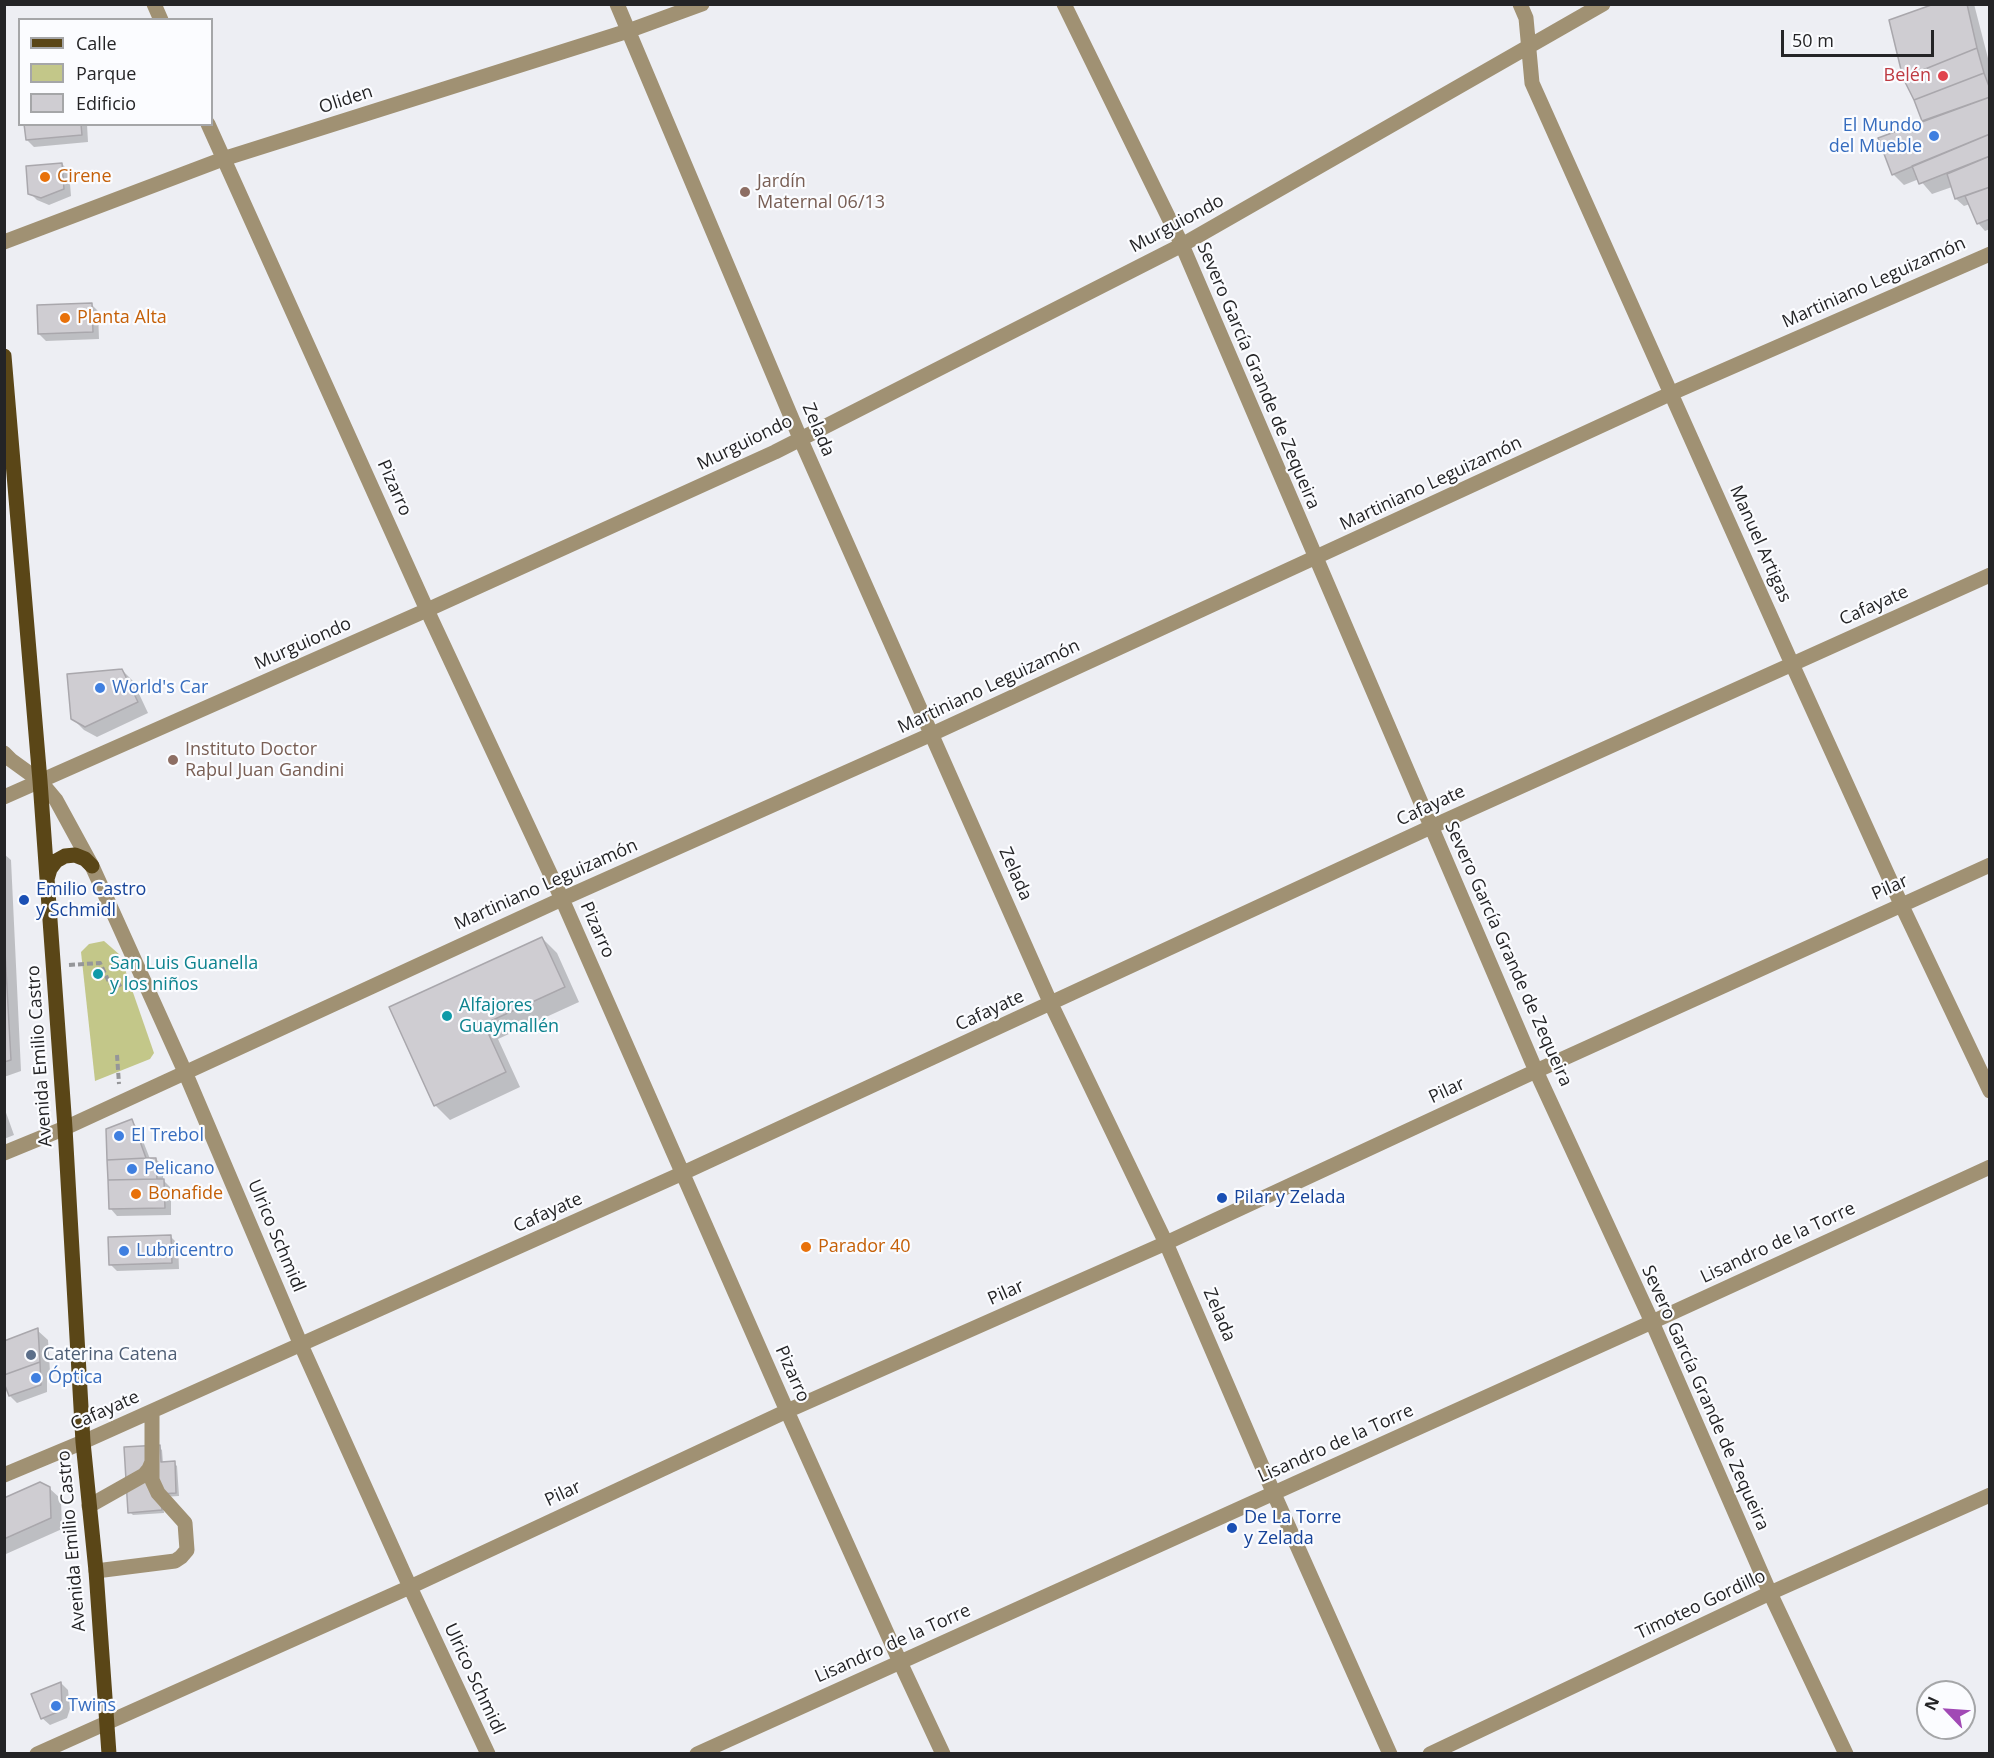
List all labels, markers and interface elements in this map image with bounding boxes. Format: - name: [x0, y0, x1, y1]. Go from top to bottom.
- legend: [18, 18, 213, 126]
- scale bar: [1784, 18, 1937, 56]
- text: 50 m: [1792, 28, 1834, 52]
- text: Calle: [76, 31, 117, 55]
- text: Parque: [76, 61, 136, 85]
- place label: Belén: [1884, 65, 1931, 87]
- marker: Belén: [1936, 69, 1950, 83]
- street label: Oliden: [316, 81, 376, 119]
- text: Edificio: [76, 91, 136, 115]
- place label: El Mundo del Mueble: [1829, 115, 1922, 158]
- marker: El Mundo del Mueble: [1927, 129, 1941, 143]
- place label: Cirene: [57, 166, 111, 188]
- marker: Cirene: [38, 170, 52, 184]
- place label: Jardín Maternal 06/13: [757, 171, 885, 213]
- marker: Jardín Maternal 06/13: [738, 185, 752, 199]
- street label: Murguiondo: [1126, 190, 1228, 258]
- street label: Martiniano Leguizamón: [1779, 233, 1969, 333]
- street label: Severo García Grande de Zequeira: [1192, 239, 1324, 513]
- place label: Planta Alta: [77, 307, 167, 329]
- marker: Planta Alta: [58, 311, 72, 325]
- street label: Zelada: [797, 400, 839, 460]
- street label: Murguiondo: [694, 411, 796, 475]
- street label: Martiniano Leguizamón: [1337, 432, 1525, 536]
- street label: Pizarro: [372, 456, 416, 520]
- street label: Manuel Artigas: [1725, 482, 1795, 606]
- street label: Cafayate: [1836, 581, 1912, 631]
- street label: Murguiondo: [251, 613, 355, 675]
- street label: Martiniano Leguizamón: [895, 635, 1083, 739]
- place label: World's Car: [112, 677, 208, 699]
- marker: World's Car: [93, 681, 107, 695]
- place label: Instituto Doctor Raþul Juan Gandini: [185, 739, 344, 782]
- marker: Instituto Doctor Raþul Juan Gandini: [166, 753, 180, 767]
- street label: Cafayate: [1393, 781, 1469, 831]
- street label: Severo García Grande de Zequeira: [1440, 818, 1576, 1090]
- street label: Martiniano Leguizamón: [451, 835, 641, 935]
- street label: Zelada: [994, 844, 1036, 904]
- street label: Pilar: [1869, 871, 1911, 905]
- place label: Emilio Castro y Schmidl: [36, 879, 146, 922]
- marker: Emilio Castro y Schmidl: [17, 893, 31, 907]
- street label: Pizarro: [575, 898, 619, 962]
- place label: San Luis Guanella y los niños: [110, 953, 258, 996]
- street label: Avenida Emilio Castro: [23, 964, 57, 1148]
- marker: San Luis Guanella y los niños: [91, 967, 105, 981]
- street label: Cafayate: [952, 986, 1028, 1036]
- place label: Alfajores Guaymallén: [459, 995, 559, 1038]
- marker: Alfajores Guaymallén: [440, 1009, 454, 1023]
- street label: Pilar: [1426, 1073, 1468, 1109]
- place label: El Trebol: [131, 1125, 204, 1147]
- marker: El Trebol: [112, 1129, 126, 1143]
- place label: Pelicano: [144, 1158, 215, 1180]
- marker: Pelicano: [125, 1162, 139, 1176]
- street label: Ulrico Schmidl: [243, 1177, 309, 1295]
- place label: Bonafide: [148, 1183, 223, 1205]
- marker: Bonafide: [129, 1187, 143, 1201]
- place label: Pilar y Zelada: [1234, 1187, 1346, 1209]
- street label: Cafayate: [510, 1188, 586, 1238]
- marker: Pilar y Zelada: [1215, 1191, 1229, 1205]
- street label: Lisandro de la Torre: [1697, 1198, 1859, 1288]
- place label: Parador 40: [818, 1236, 911, 1258]
- place label: Lubricentro: [136, 1240, 234, 1262]
- marker: Parador 40: [799, 1240, 813, 1254]
- marker: Lubricentro: [117, 1244, 131, 1258]
- street label: Severo García Grande de Zequeira: [1637, 1262, 1773, 1534]
- street label: Pilar: [985, 1276, 1027, 1310]
- street label: Zelada: [1198, 1285, 1240, 1345]
- street label: Pizarro: [770, 1342, 814, 1406]
- place label: Caterina Catena: [43, 1344, 177, 1366]
- marker: Caterina Catena: [24, 1348, 38, 1362]
- place label: Óptica: [48, 1367, 103, 1389]
- marker: Óptica: [29, 1371, 43, 1385]
- street label: Cafayate: [67, 1386, 143, 1436]
- street label: Lisandro de la Torre: [1255, 1400, 1417, 1488]
- street label: Avenida Emilio Castro: [53, 1449, 91, 1633]
- street label: Pilar: [542, 1476, 584, 1512]
- place label: De La Torre y Zelada: [1244, 1507, 1341, 1550]
- marker: De La Torre y Zelada: [1225, 1521, 1239, 1535]
- street label: Timoteo Gordillo: [1633, 1565, 1769, 1645]
- street label: Lisandro de la Torre: [812, 1600, 974, 1688]
- street label: Ulrico Schmidl: [439, 1620, 509, 1738]
- north arrow: [1916, 1680, 1976, 1740]
- text: N: [1919, 1693, 1944, 1714]
- place label: Twins: [68, 1695, 116, 1717]
- marker: Twins: [49, 1699, 63, 1713]

